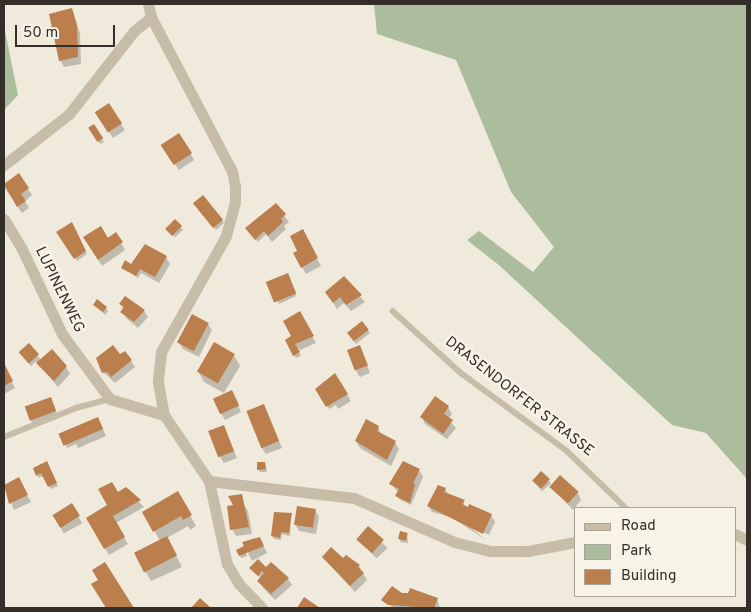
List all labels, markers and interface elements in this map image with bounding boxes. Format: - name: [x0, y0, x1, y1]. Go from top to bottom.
- scale bar: [18, 15, 118, 47]
- text: 50 m: [23, 24, 58, 43]
- street label: LUPINENWEG: [30, 244, 88, 336]
- street label: DRASENDORFER STRASSE: [441, 333, 597, 461]
- legend: [574, 507, 736, 597]
- text: Road: [621, 517, 656, 536]
- text: Park: [621, 542, 652, 561]
- text: Building: [621, 567, 676, 586]

